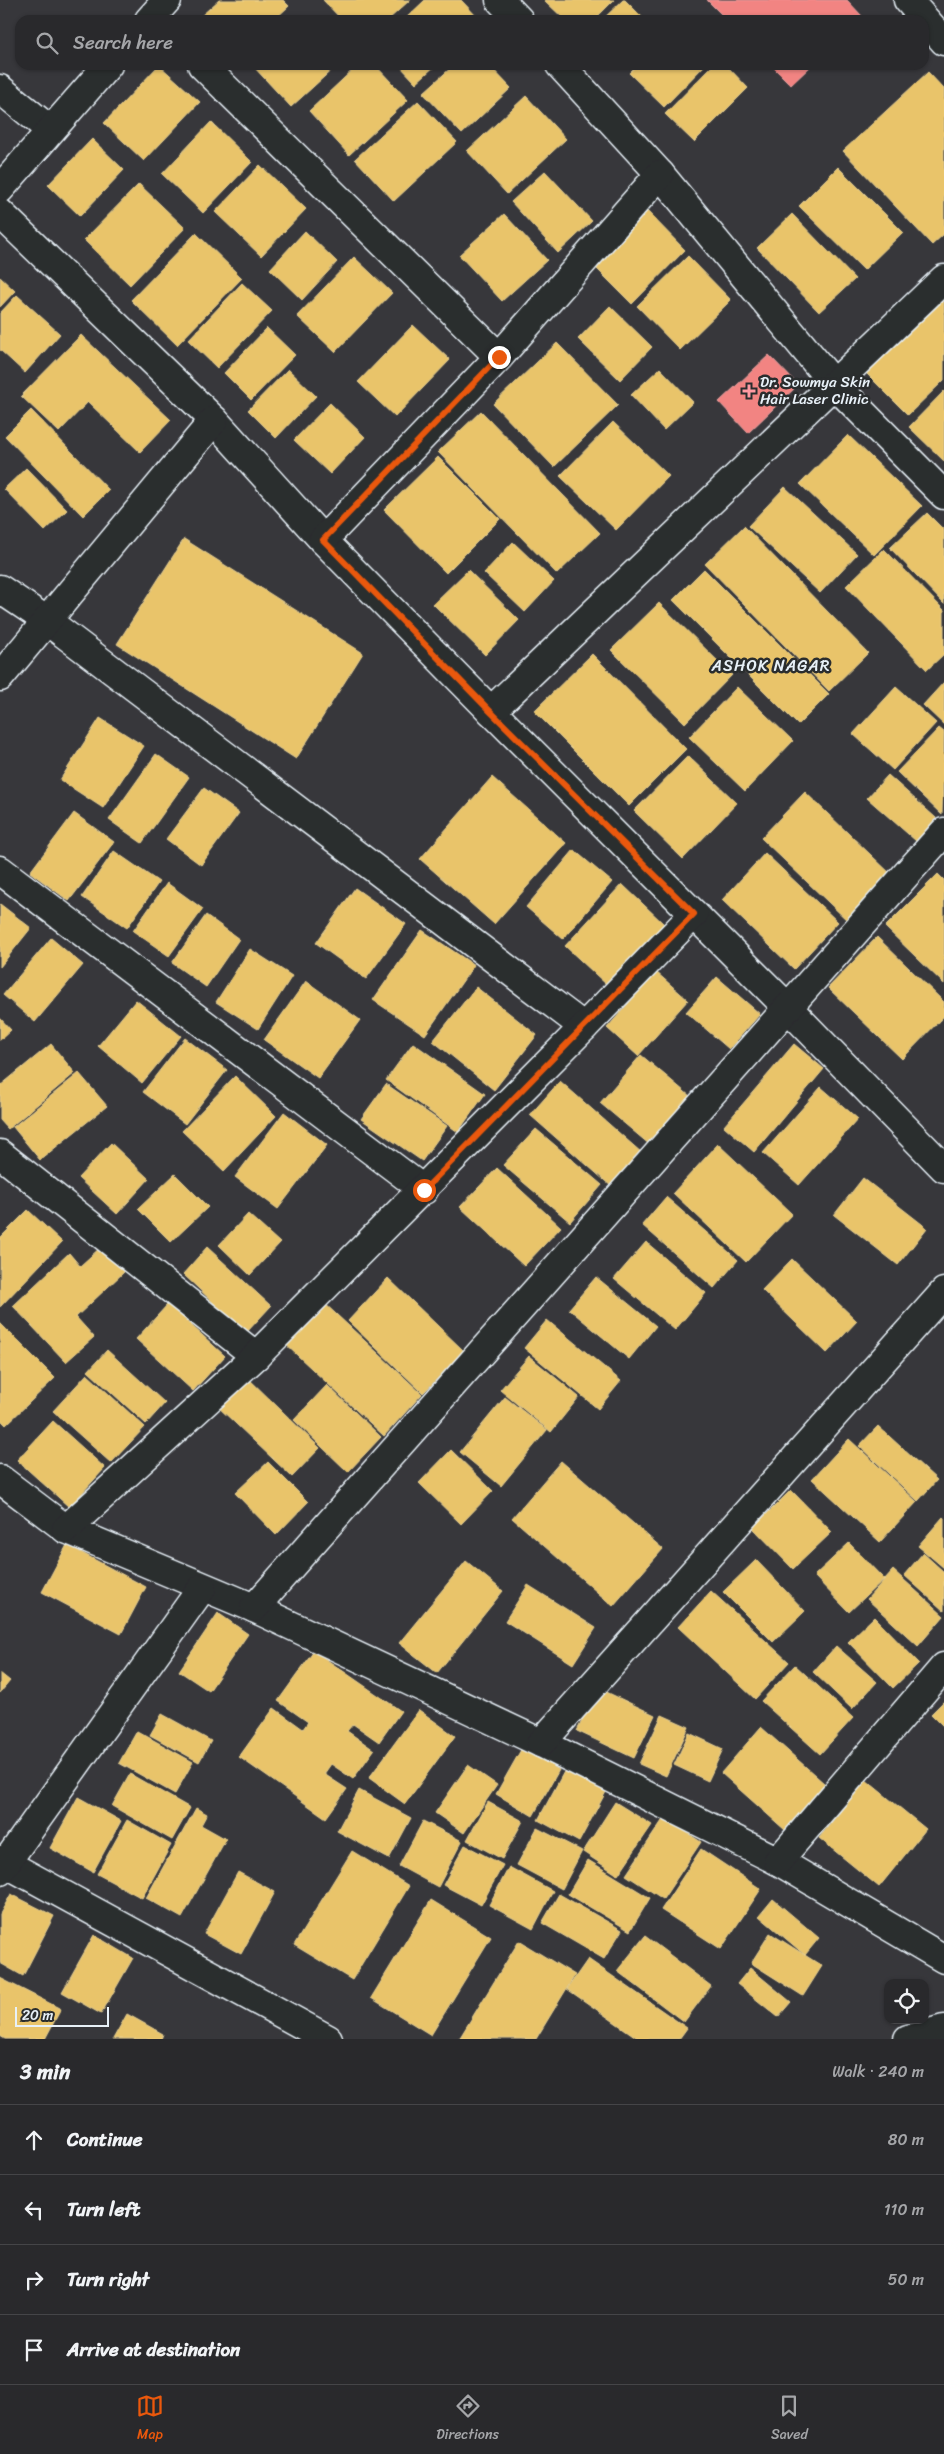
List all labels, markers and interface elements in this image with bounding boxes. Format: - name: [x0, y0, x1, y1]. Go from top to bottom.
- search box: [15, 15, 929, 70]
- text: Search here: [73, 26, 173, 59]
- icon: search: [33, 29, 61, 57]
- route end: [488, 346, 511, 369]
- place label: Dr. Sowmya Skin Hair Laser Clinic: [760, 369, 870, 412]
- marker: Dr. Sowmya Skin Hair Laser Clinic: [742, 384, 756, 398]
- district label: ASHOK NAGAR: [711, 651, 830, 680]
- route start: [413, 1179, 436, 1202]
- map controls: [884, 1979, 929, 2024]
- button: locate: [884, 1979, 929, 2024]
- text: 20 m: [22, 2003, 53, 2028]
- scale bar: [15, 2004, 109, 2027]
- text: 3 min: [20, 2053, 70, 2091]
- text: Walk · 240 m: [832, 2057, 924, 2086]
- text: Continue: [67, 2123, 143, 2156]
- text: 80 m: [888, 2125, 924, 2154]
- icon: ahead: [20, 2126, 48, 2154]
- text: Turn left: [67, 2193, 140, 2226]
- text: 110 m: [884, 2195, 924, 2224]
- icon: left: [20, 2196, 48, 2224]
- text: Turn right: [67, 2263, 149, 2296]
- text: 50 m: [888, 2265, 924, 2294]
- icon: right: [20, 2266, 48, 2294]
- text: Arrive at destination: [67, 2333, 240, 2366]
- icon: arrive: [20, 2336, 48, 2364]
- tab: Map: [136, 2392, 164, 2447]
- tab: Directions: [436, 2392, 499, 2447]
- tab: Saved: [771, 2392, 808, 2447]

